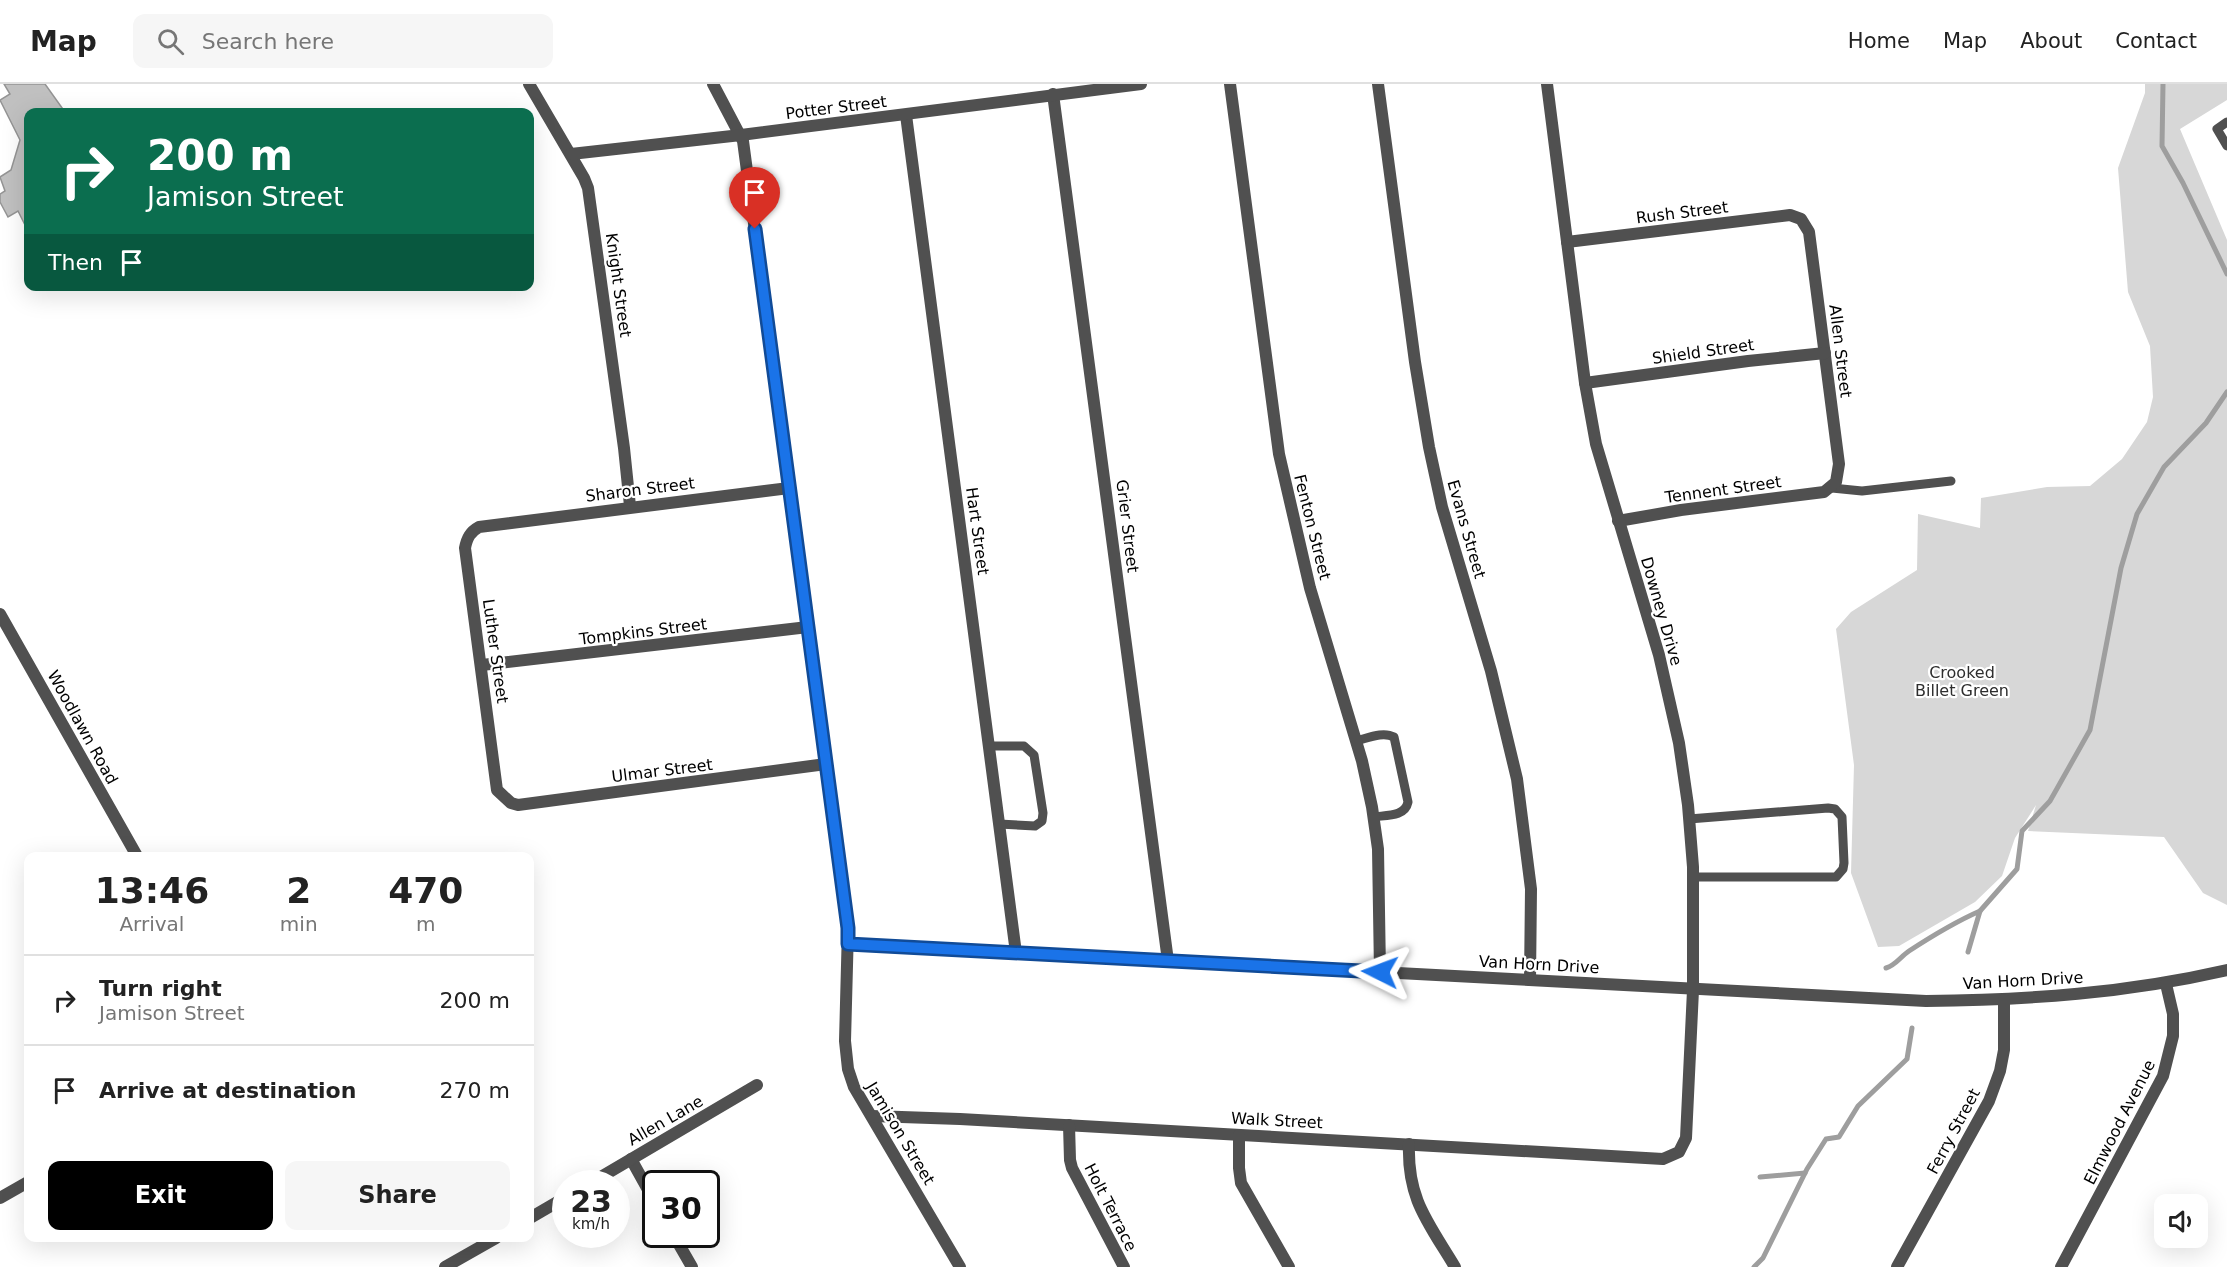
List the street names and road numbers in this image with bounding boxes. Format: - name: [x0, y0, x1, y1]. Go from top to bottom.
- street label: Potter Street: [785, 92, 888, 123]
- street label: Rush Street: [1635, 197, 1729, 228]
- street label: Knight Street: [602, 232, 635, 339]
- street label: Allen Street: [1825, 303, 1856, 399]
- street label: Shield Street: [1651, 335, 1755, 368]
- street label: Fenton Street: [1290, 472, 1335, 582]
- street label: Tennent Street: [1663, 472, 1782, 507]
- street label: Sharon Street: [584, 473, 696, 506]
- street label: Grier Street: [1112, 478, 1143, 574]
- street label: Evans Street: [1443, 478, 1490, 581]
- street label: Hart Street: [962, 486, 993, 576]
- street label: Downey Drive: [1637, 555, 1686, 668]
- street label: Luther Street: [479, 598, 512, 705]
- street label: Tompkins Street: [577, 614, 708, 649]
- street label: Woodlawn Road: [43, 667, 122, 788]
- street label: Ulmar Street: [610, 755, 714, 786]
- street label: Van Horn Drive: [1478, 952, 1600, 977]
- street label: Van Horn Drive: [1962, 968, 2084, 993]
- street label: Elmwood Avenue: [2080, 1057, 2159, 1188]
- street label: Jamison Street: [862, 1078, 939, 1188]
- street label: Ferry Street: [1923, 1085, 1984, 1177]
- street label: Allen Lane: [624, 1091, 706, 1150]
- street label: Walk Street: [1231, 1109, 1323, 1132]
- street label: Holt Terrace: [1080, 1160, 1141, 1254]

